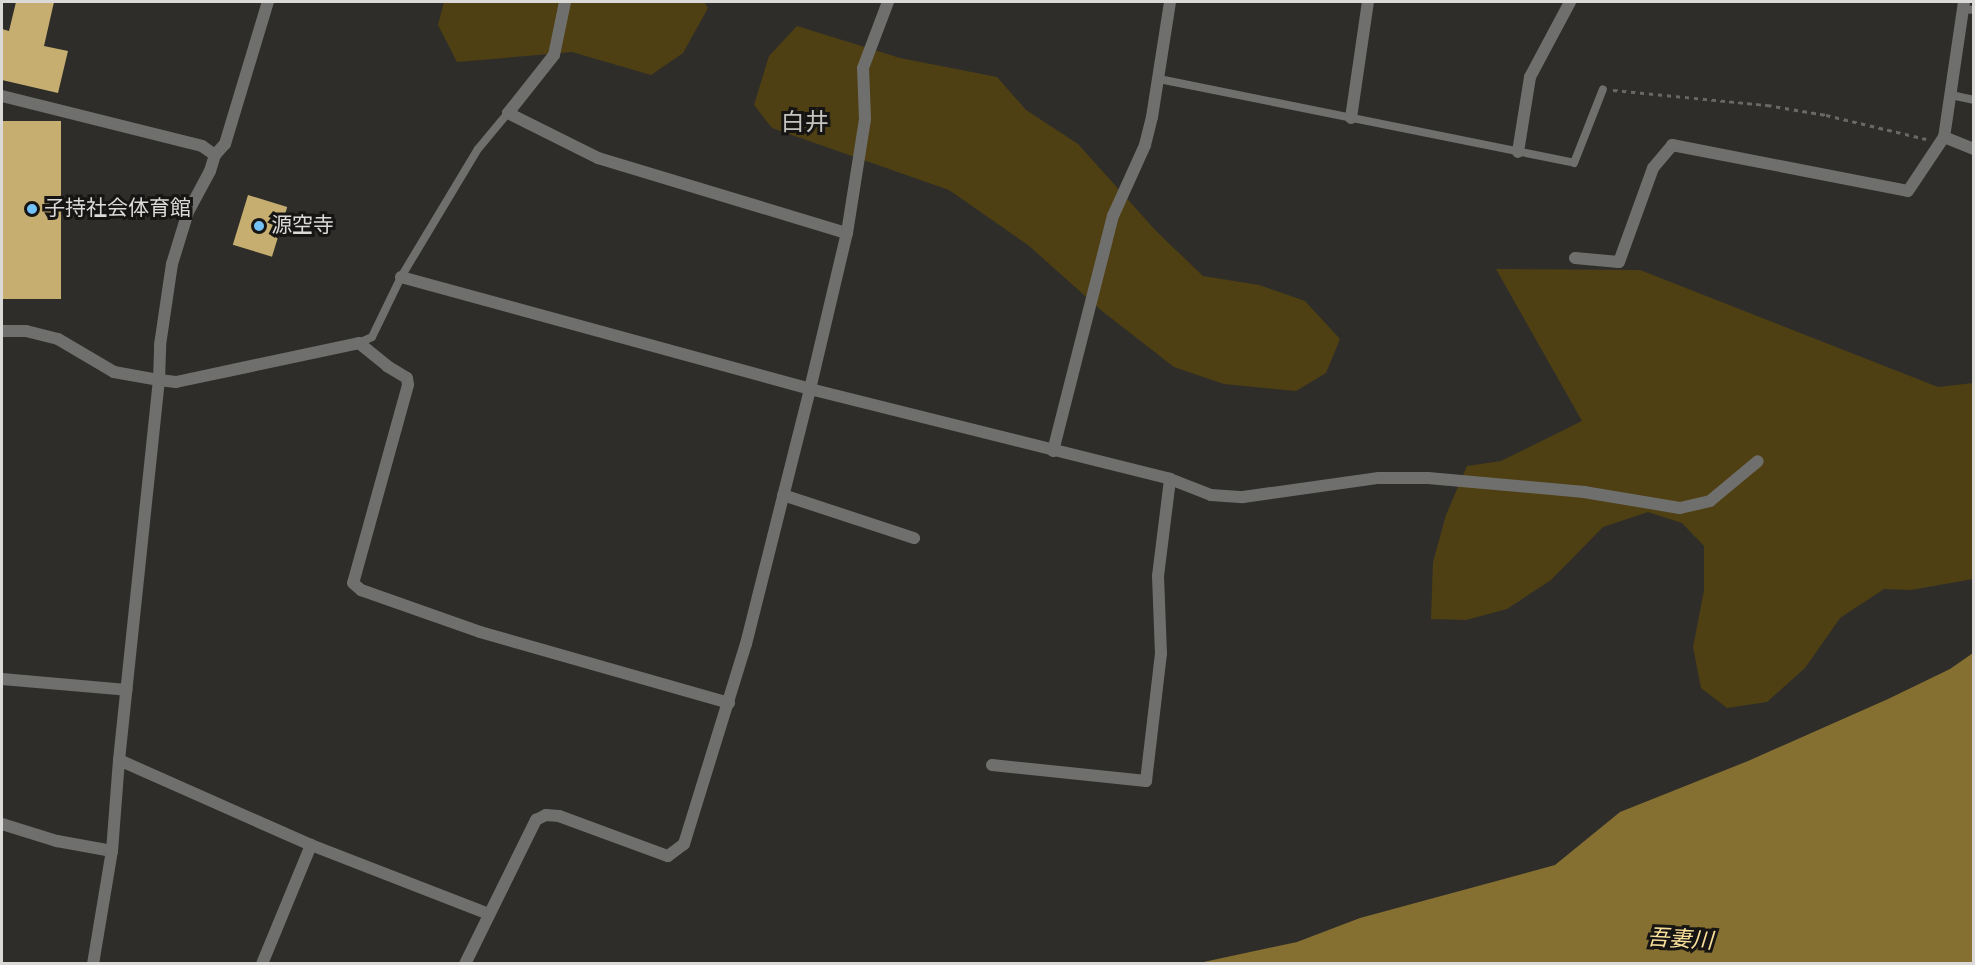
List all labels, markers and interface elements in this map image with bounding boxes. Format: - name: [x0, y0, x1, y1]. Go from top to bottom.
- district label: 白井: [781, 110, 829, 138]
- place label: 子持社会体育館: [44, 196, 191, 222]
- marker: 子持社会体育館: [25, 202, 39, 216]
- place label: 源空寺: [271, 213, 334, 239]
- marker: 源空寺: [252, 219, 266, 233]
- water label: 吾妻川: [1646, 925, 1714, 955]

